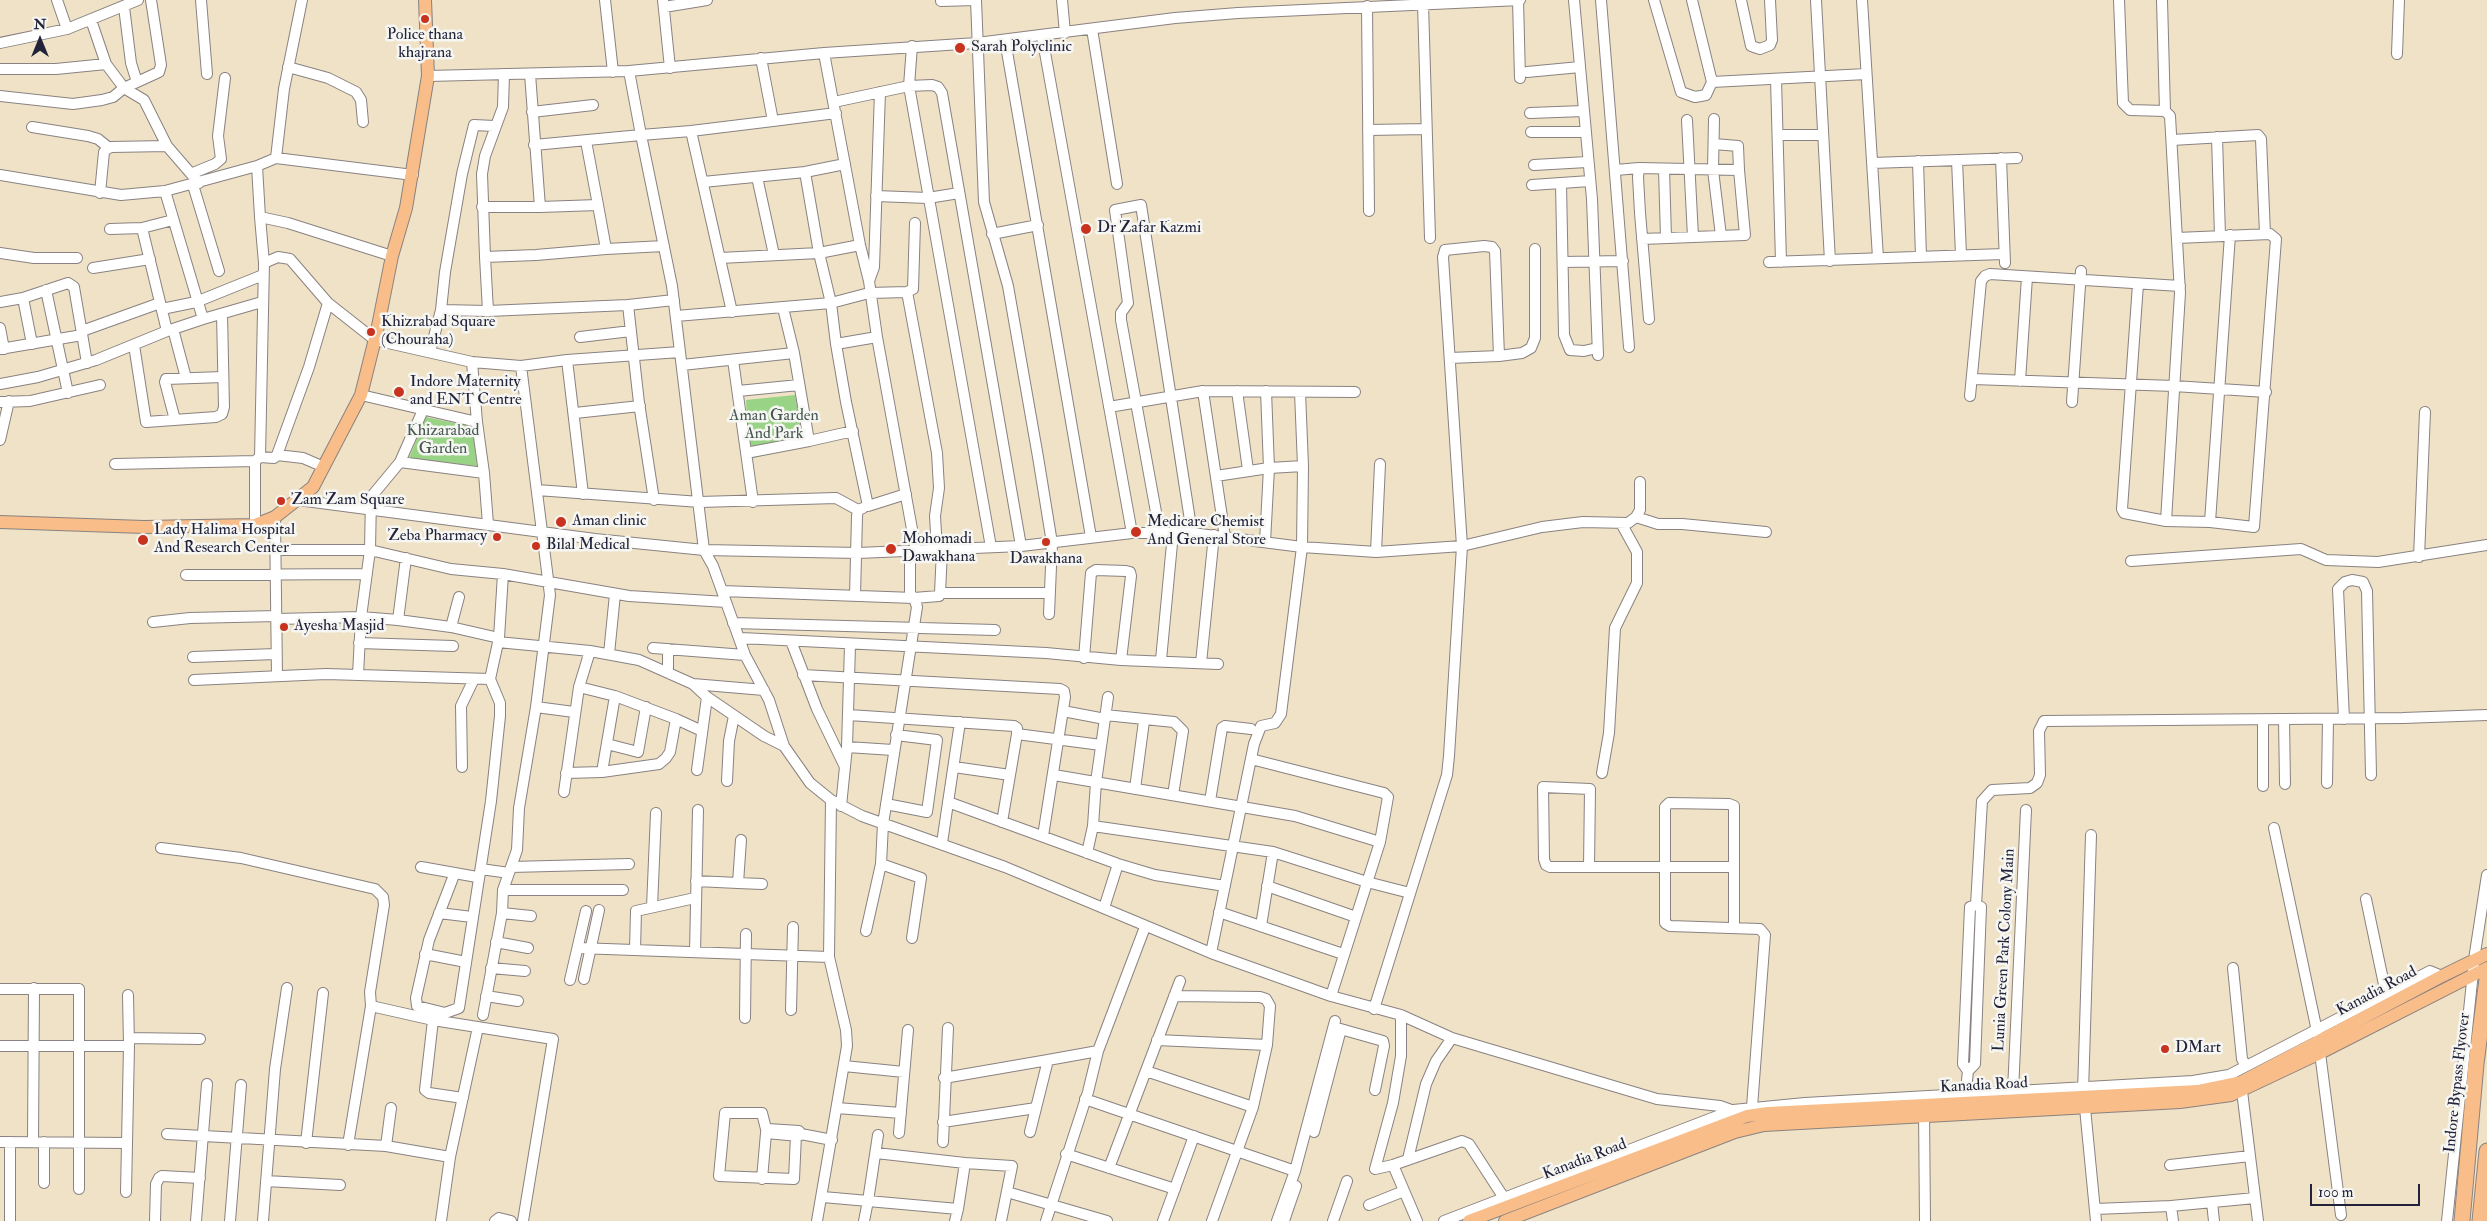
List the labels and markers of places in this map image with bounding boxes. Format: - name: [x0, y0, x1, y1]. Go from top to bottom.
- marker: Police thana khajrana: [419, 13, 431, 25]
- place label: Police thana khajrana: [387, 26, 463, 64]
- place label: Sarah Polyclinic: [971, 38, 1072, 58]
- marker: Sarah Polyclinic: [953, 41, 967, 55]
- place label: Dr Zafar Kazmi: [1097, 219, 1201, 239]
- marker: Dr Zafar Kazmi: [1079, 222, 1093, 236]
- place label: Khizrabad Square (Chouraha): [381, 313, 495, 351]
- marker: Khizrabad Square (Chouraha): [365, 326, 377, 338]
- place label: Indore Maternity and ENT Centre: [410, 373, 522, 411]
- marker: Indore Maternity and ENT Centre: [392, 385, 406, 399]
- place label: Zam Zam Square: [291, 491, 404, 511]
- marker: Zam Zam Square: [275, 495, 287, 507]
- place label: Aman clinic: [572, 512, 646, 532]
- place label: Medicare Chemist And General Store: [1147, 513, 1266, 551]
- marker: Aman clinic: [554, 515, 568, 529]
- place label: Lady Halima Hospital And Research Center: [154, 521, 295, 559]
- marker: Medicare Chemist And General Store: [1129, 525, 1143, 539]
- place label: Zeba Pharmacy: [388, 527, 487, 547]
- place label: Mohomadi Dawakhana: [902, 530, 975, 568]
- marker: Zeba Pharmacy: [491, 531, 503, 543]
- marker: Lady Halima Hospital And Research Center: [136, 533, 150, 547]
- place label: Bilal Medical: [546, 536, 630, 556]
- marker: Dawakhana: [1040, 536, 1052, 548]
- marker: Bilal Medical: [530, 540, 542, 552]
- marker: Mohomadi Dawakhana: [884, 542, 898, 556]
- place label: Dawakhana: [1009, 550, 1083, 570]
- place label: Ayesha Masjid: [294, 617, 384, 637]
- marker: Ayesha Masjid: [278, 621, 290, 633]
- place label: DMart: [2175, 1039, 2221, 1059]
- marker: DMart: [2159, 1043, 2171, 1055]

